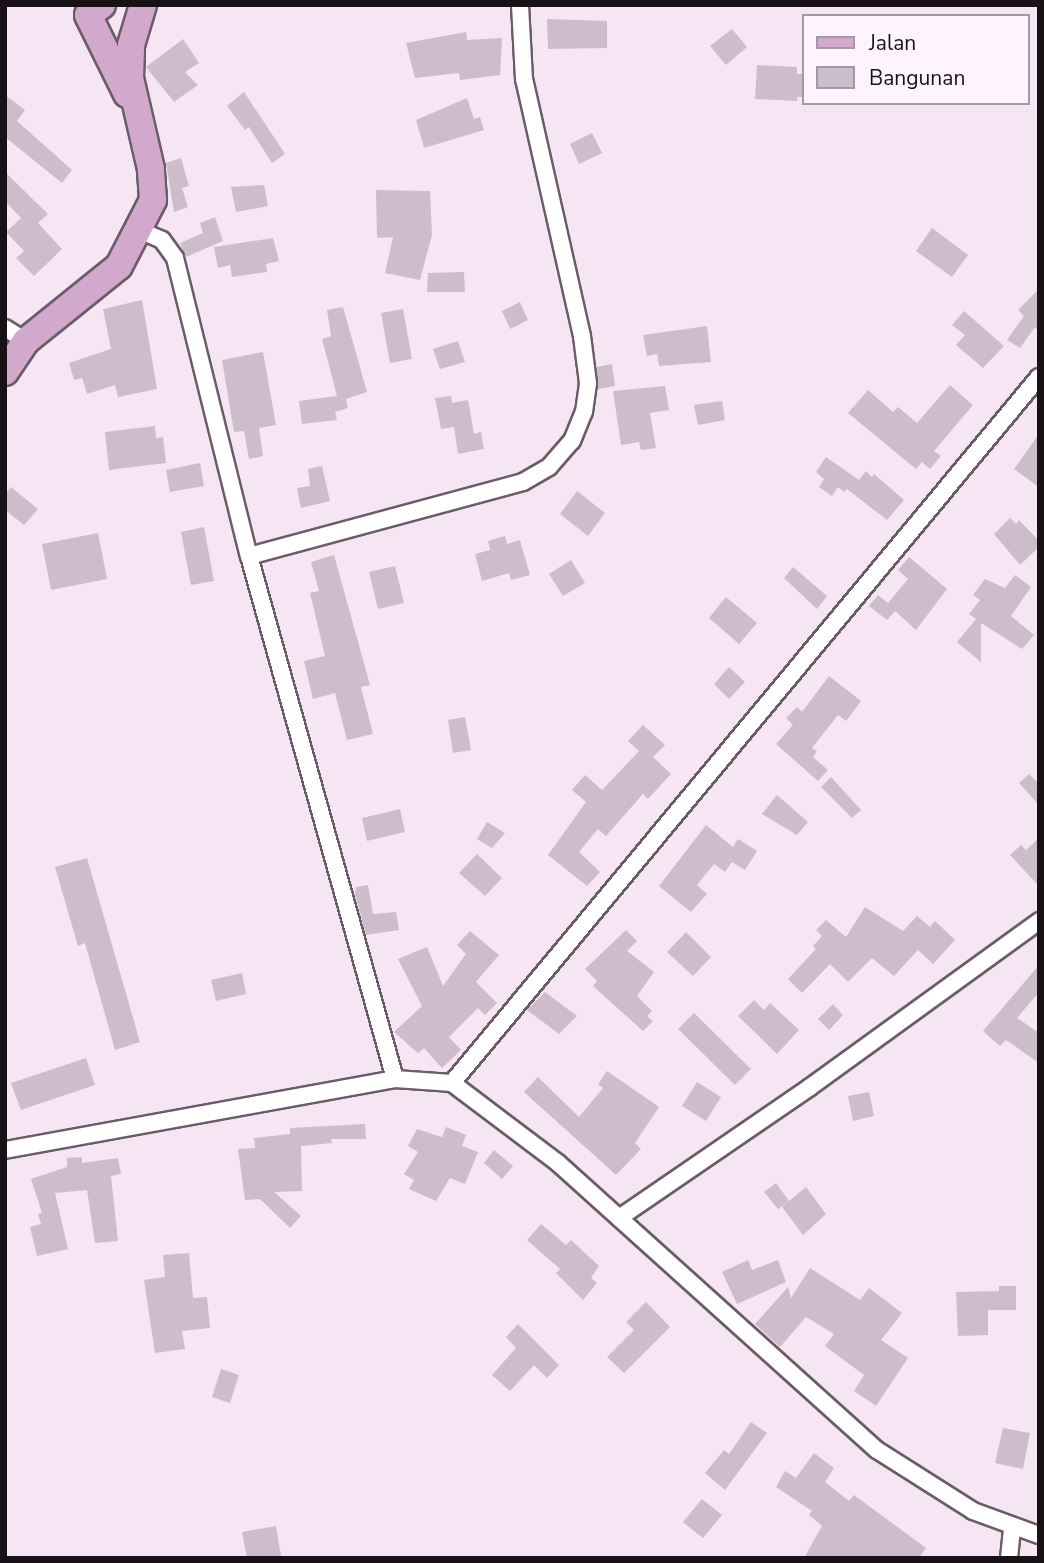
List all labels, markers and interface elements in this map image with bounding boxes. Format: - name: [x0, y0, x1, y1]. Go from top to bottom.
- legend: [802, 14, 1030, 105]
- text: Jalan: [869, 29, 916, 57]
- text: Bangunan: [869, 64, 965, 92]

